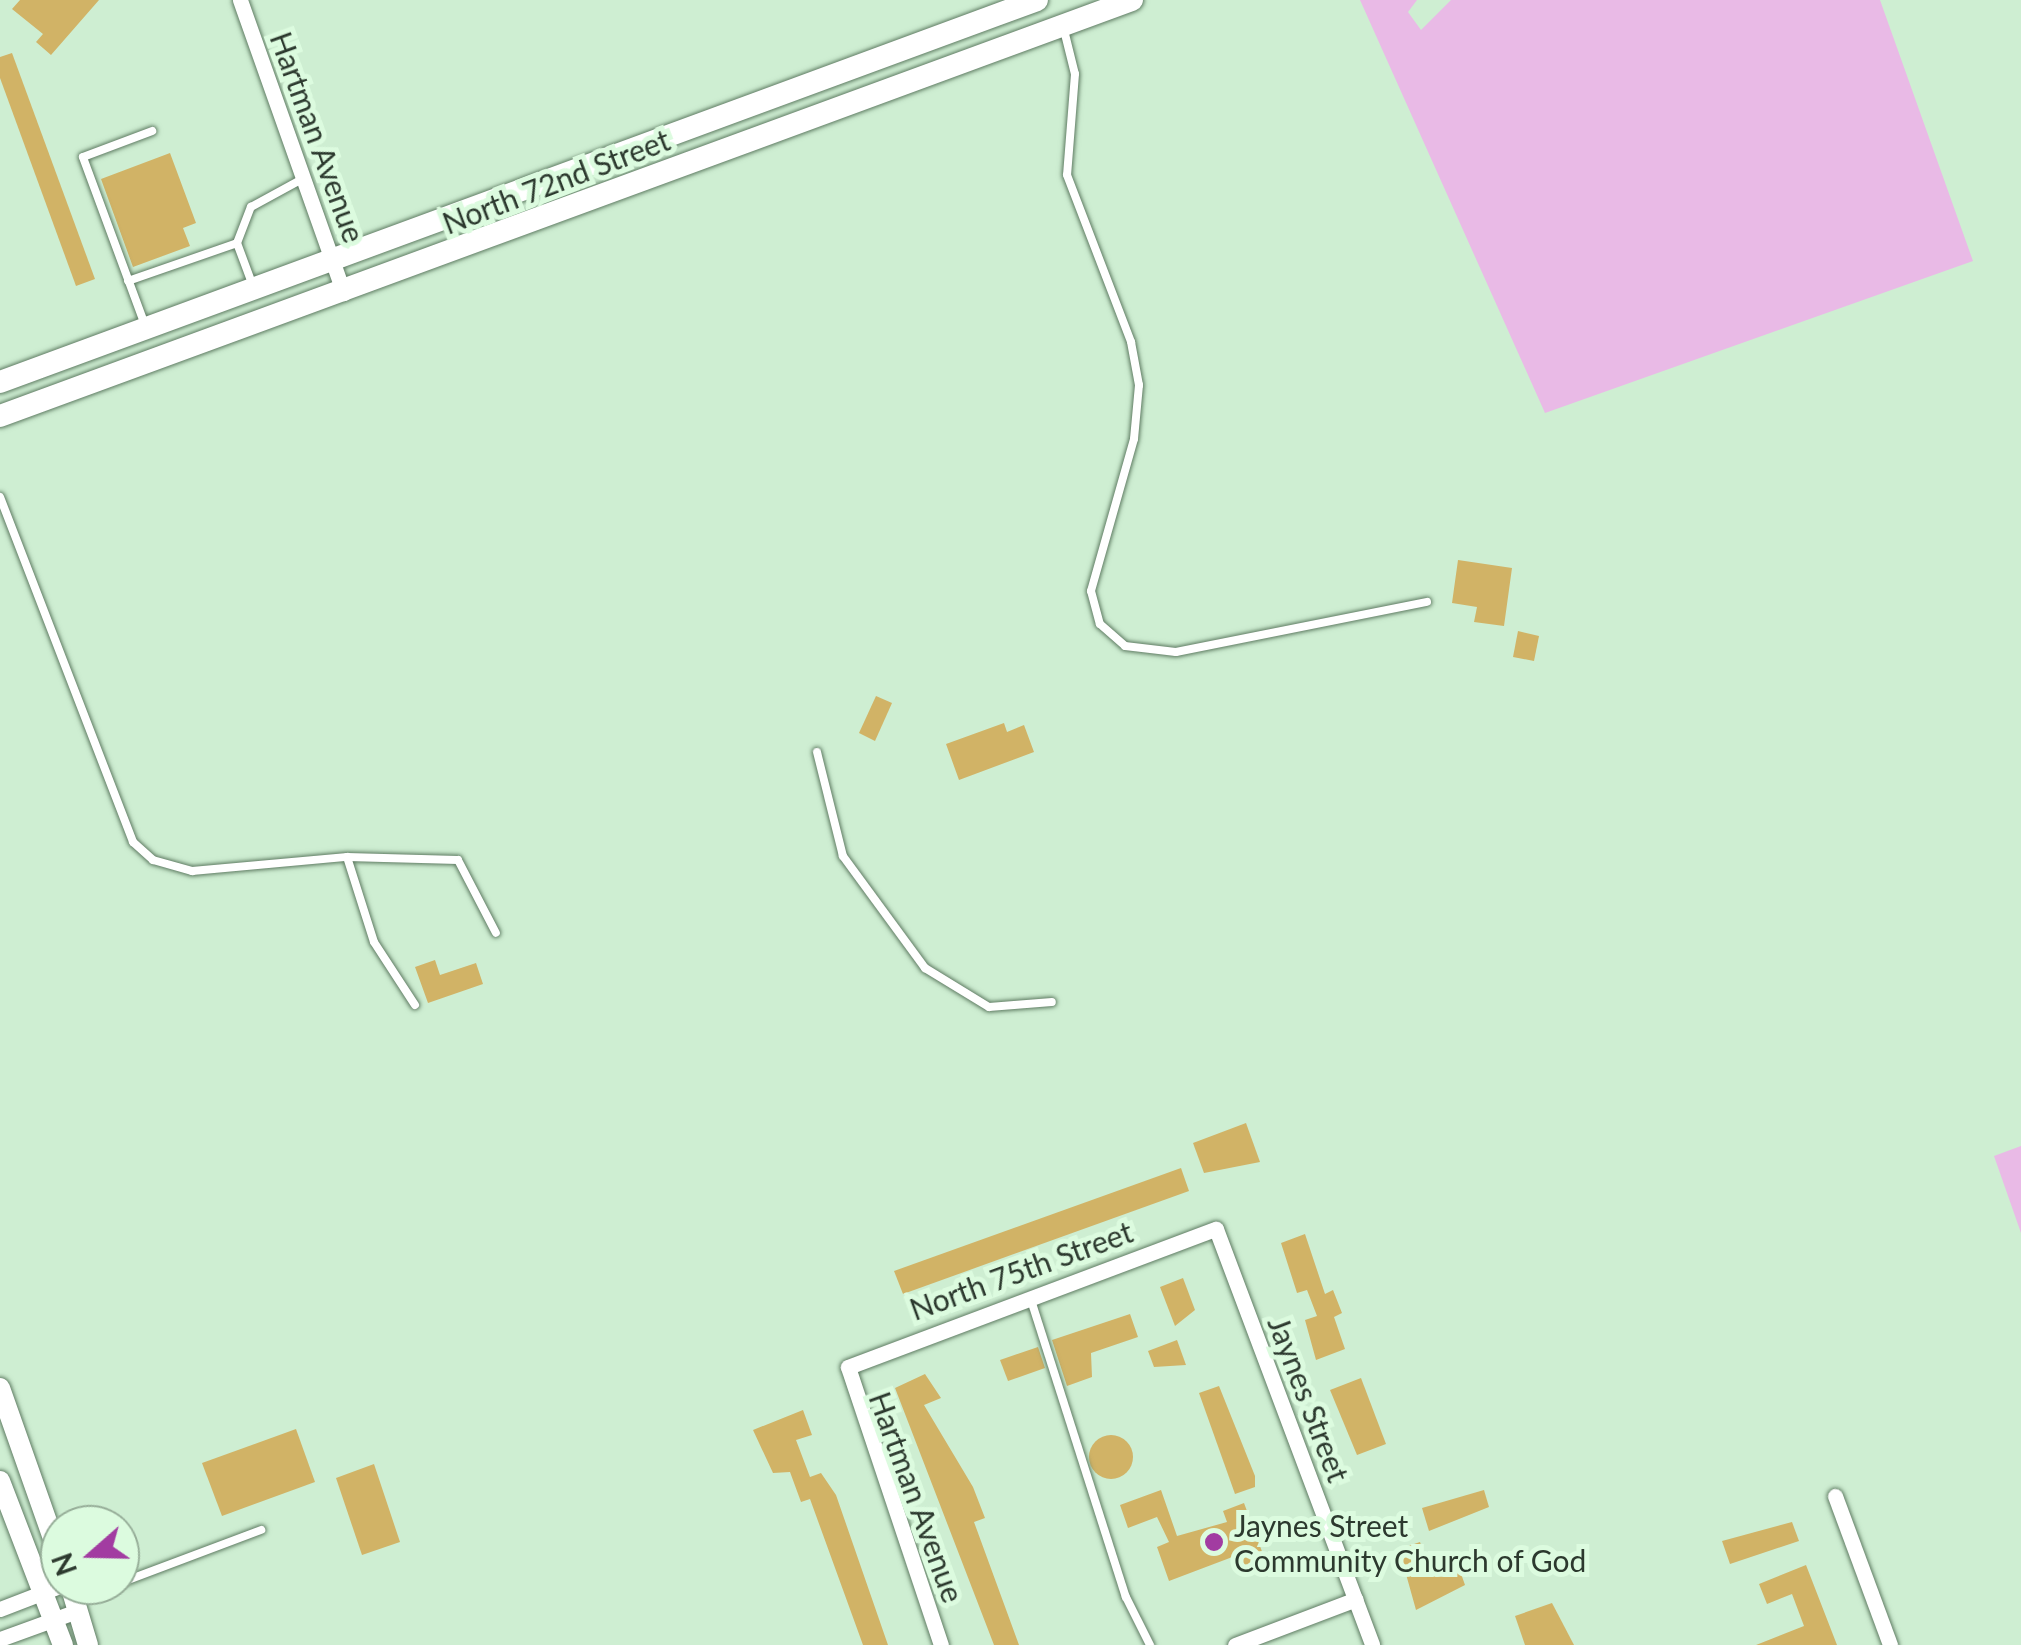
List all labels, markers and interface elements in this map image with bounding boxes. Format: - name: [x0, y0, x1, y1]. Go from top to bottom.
- street label: Hartman Avenue: [263, 26, 373, 248]
- street label: North 72nd Street: [437, 121, 675, 241]
- street label: North 75th Street: [905, 1213, 1137, 1327]
- street label: Jaynes Street: [1261, 1311, 1357, 1487]
- street label: Hartman Avenue: [862, 1386, 972, 1608]
- north arrow: [40, 1505, 140, 1605]
- place label: Jaynes Street Community Church of God: [1234, 1507, 1588, 1578]
- marker: Jaynes Street Community Church of God: [1203, 1531, 1225, 1553]
- text: N: [44, 1549, 83, 1581]

